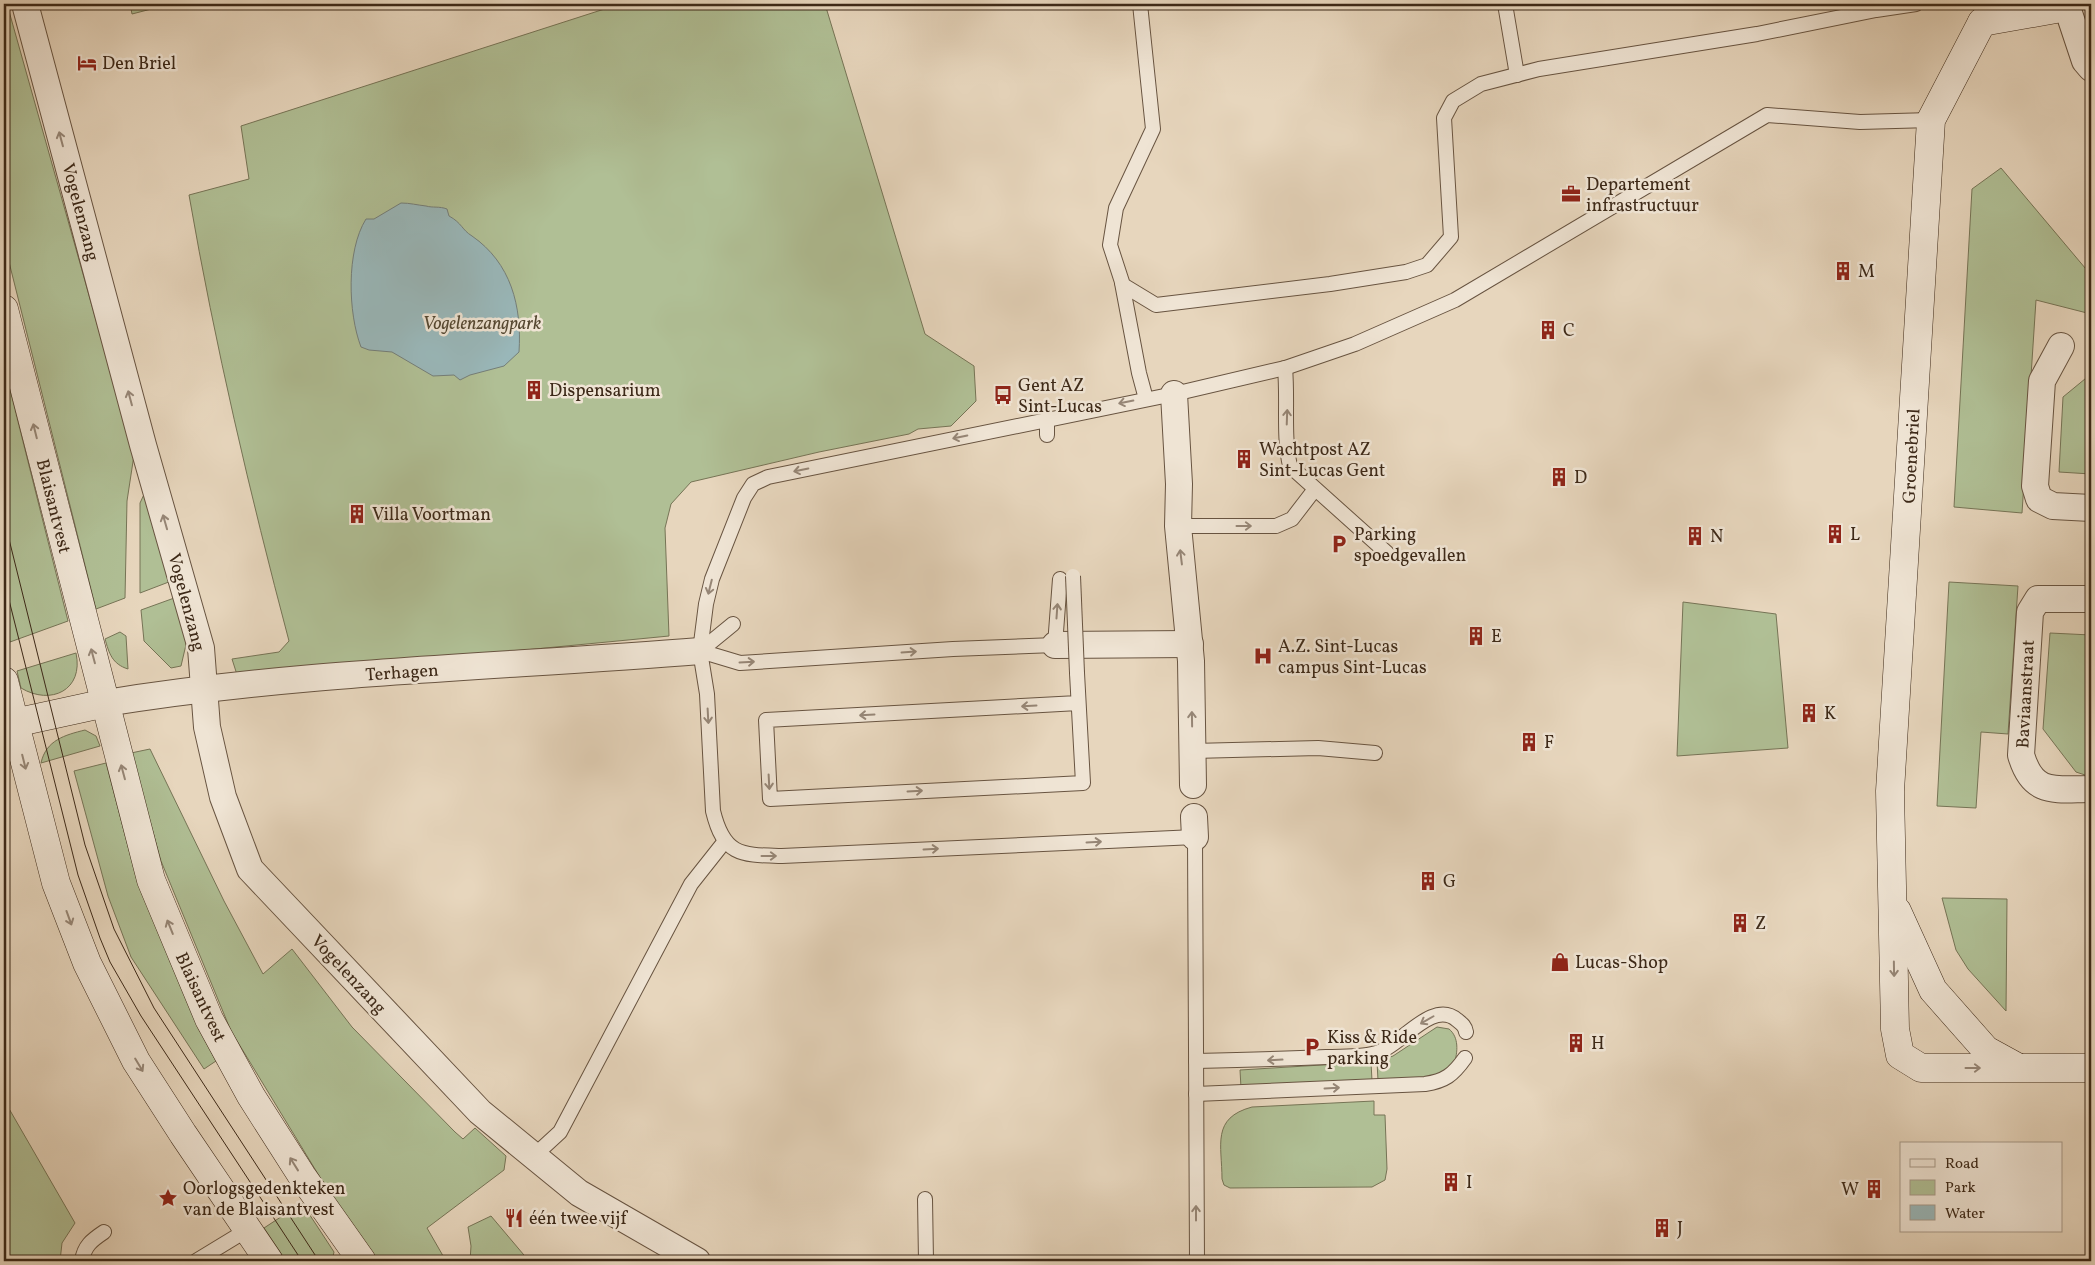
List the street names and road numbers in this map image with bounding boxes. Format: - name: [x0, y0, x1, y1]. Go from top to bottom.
- street label: Vogelenzang: [54, 161, 105, 264]
- street label: Groenebriel: [1898, 408, 1927, 504]
- street label: Blaisantvest: [29, 456, 76, 556]
- street label: Vogelenzang: [160, 551, 211, 654]
- street label: Baviaanstraat: [2011, 639, 2042, 749]
- street label: Terhagen: [365, 658, 440, 689]
- street label: Vogelenzang: [304, 930, 391, 1020]
- street label: Blaisantvest: [168, 949, 231, 1047]

